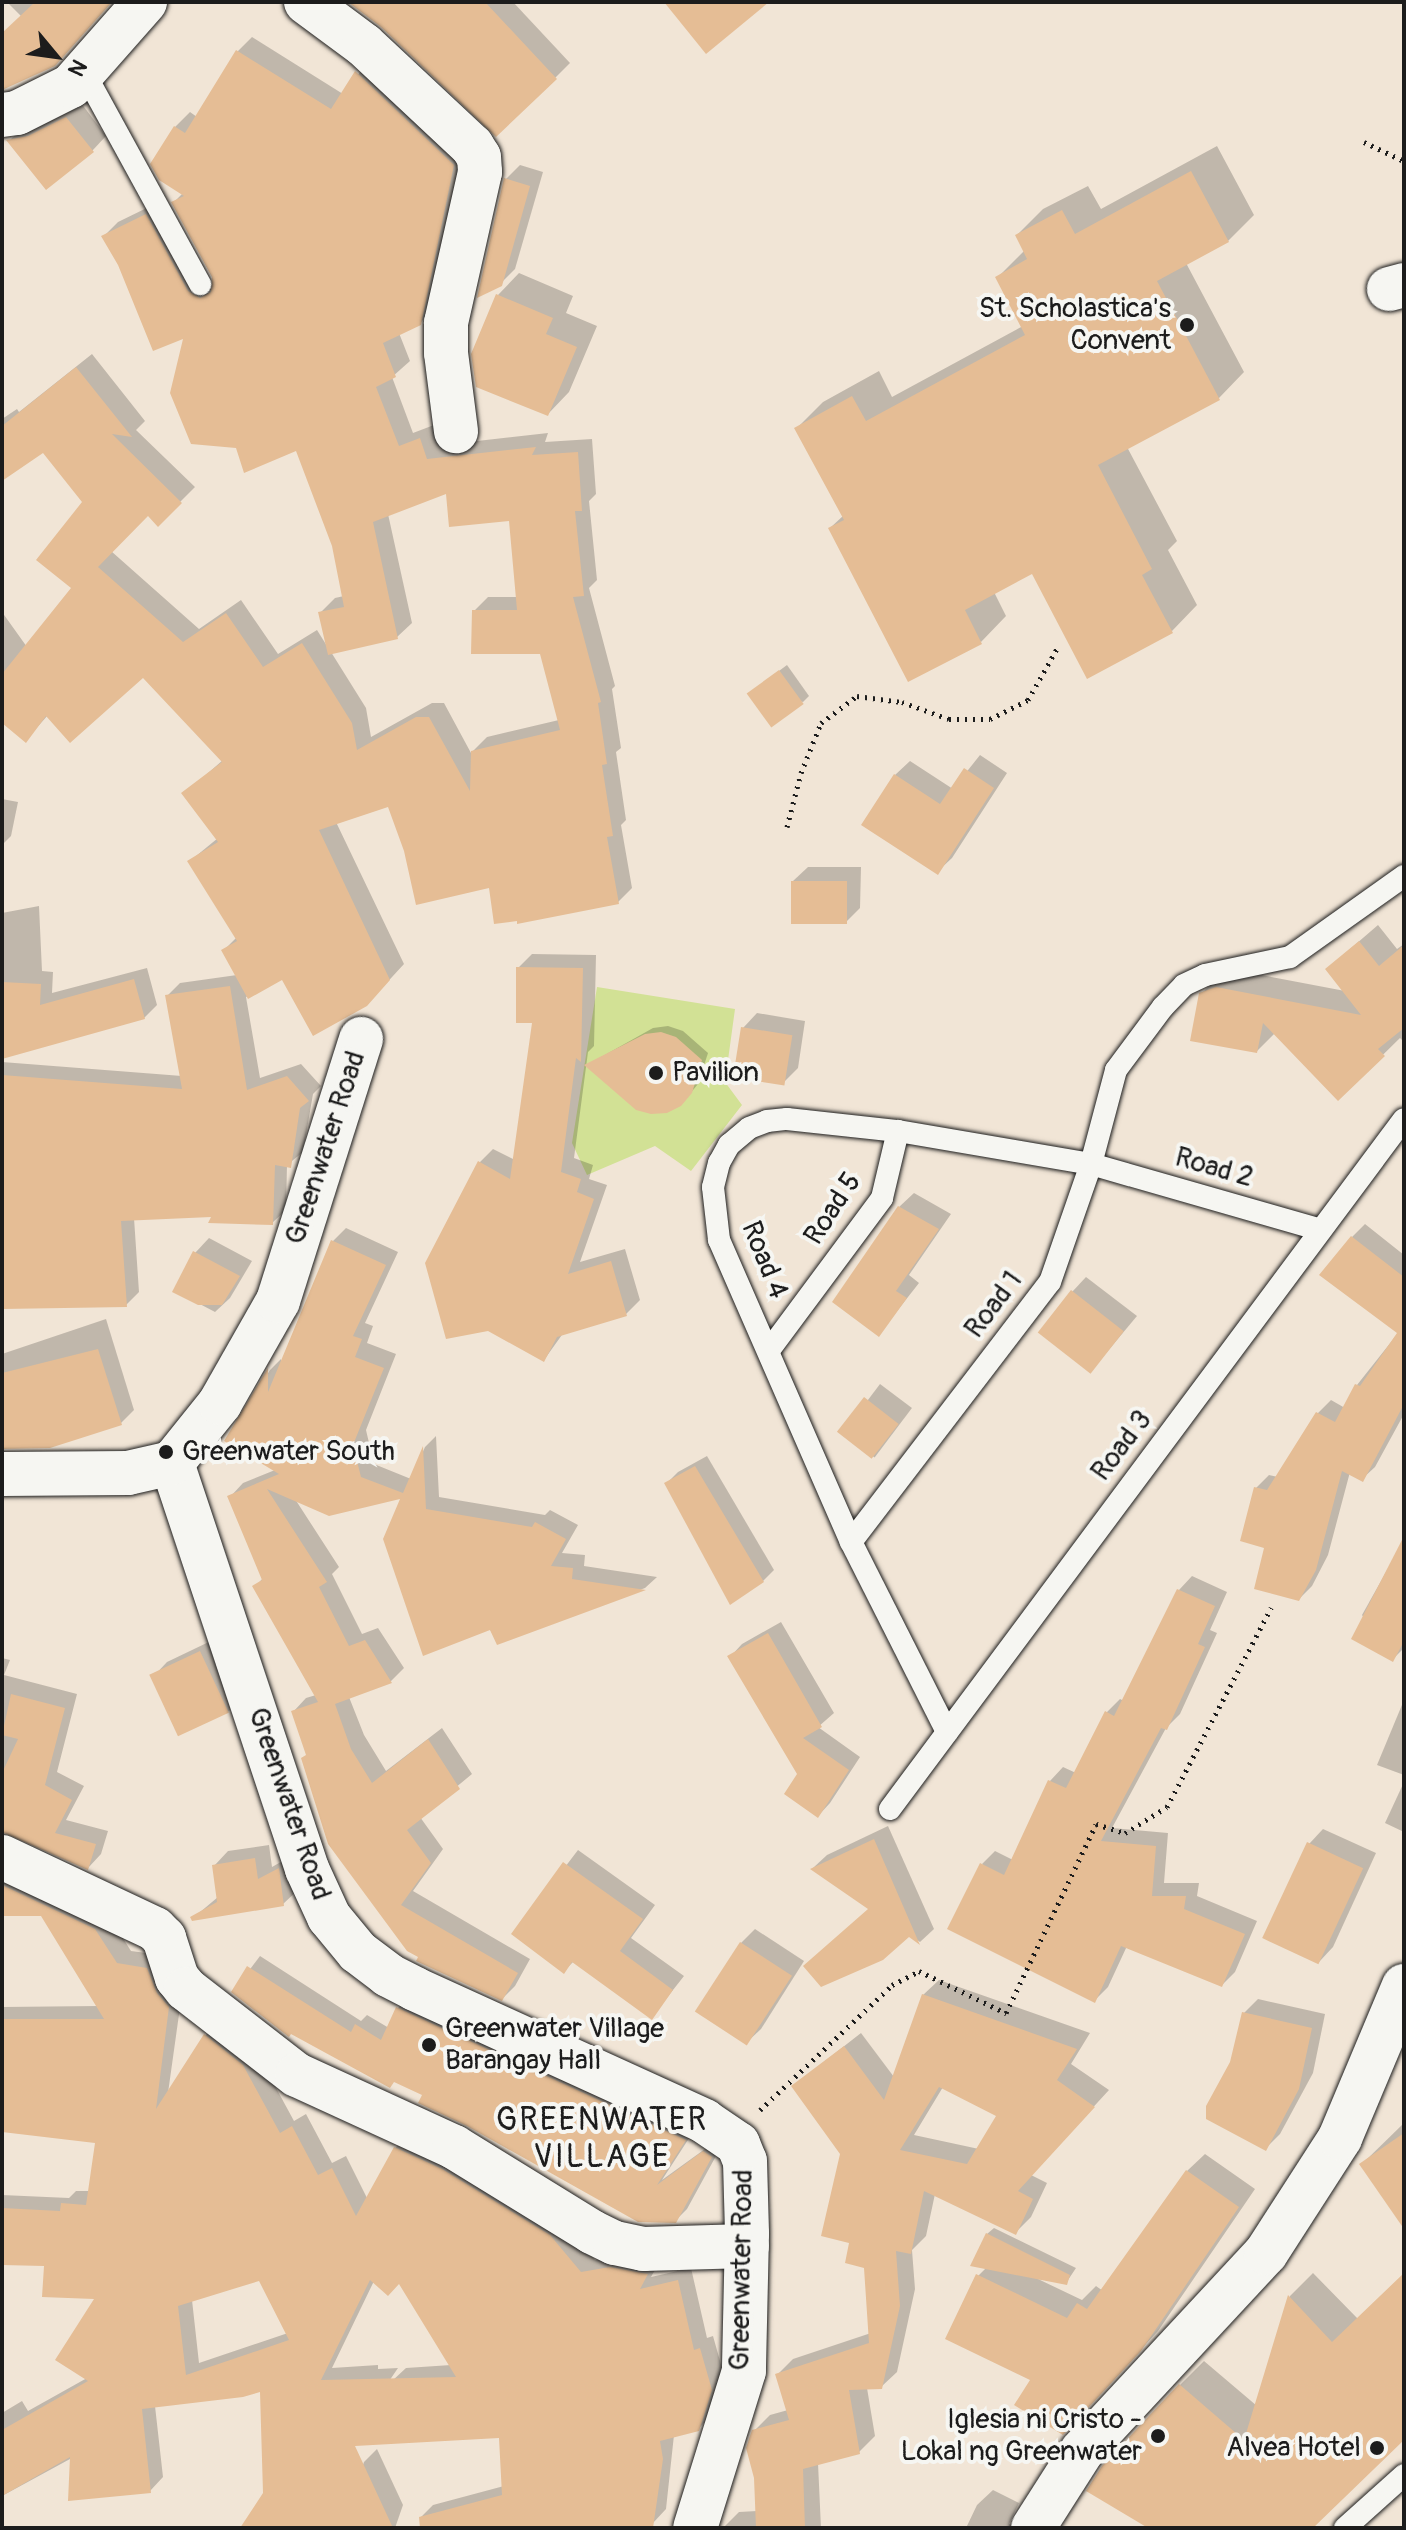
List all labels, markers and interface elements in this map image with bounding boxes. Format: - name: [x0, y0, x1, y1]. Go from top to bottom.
- north arrow: [16, 16, 96, 96]
- text: N: [61, 54, 93, 81]
- place label: St. Scholastica's Convent: [979, 292, 1171, 358]
- marker: St. Scholastica's Convent: [1178, 316, 1196, 334]
- street label: Greenwater Road: [279, 1047, 373, 1249]
- place label: Pavilion: [672, 1056, 759, 1090]
- marker: Pavilion: [647, 1064, 665, 1082]
- street label: Road 2: [1171, 1141, 1257, 1195]
- street label: Road 5: [797, 1167, 869, 1251]
- street label: Road 4: [733, 1216, 795, 1304]
- street label: Road 1: [958, 1265, 1030, 1345]
- street label: Road 3: [1085, 1404, 1159, 1488]
- place label: Greenwater South: [182, 1435, 395, 1469]
- marker: Greenwater South: [157, 1443, 175, 1461]
- street label: Greenwater Road: [240, 1703, 338, 1905]
- place label: Greenwater Village Barangay Hall: [445, 2012, 664, 2078]
- marker: Greenwater Village Barangay Hall: [420, 2036, 438, 2054]
- district label: GREENWATER VILLAGE: [496, 2102, 708, 2177]
- street label: Greenwater Road: [723, 2169, 761, 2371]
- place label: Iglesia ni Cristo - Lokal ng Greenwater: [901, 2403, 1142, 2469]
- marker: Iglesia ni Cristo - Lokal ng Greenwater: [1149, 2427, 1167, 2445]
- place label: Alvea Hotel: [1226, 2431, 1361, 2465]
- marker: Alvea Hotel: [1368, 2439, 1386, 2457]

